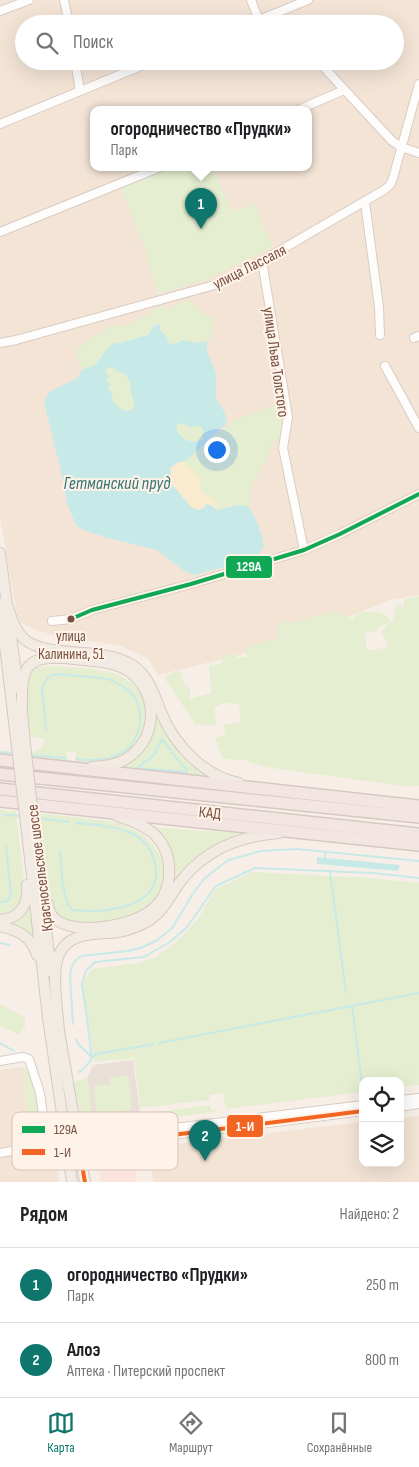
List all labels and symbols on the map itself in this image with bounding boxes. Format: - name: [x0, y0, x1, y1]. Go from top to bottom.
- pin: 1: [185, 188, 217, 229]
- street label: улица Лассаля: [210, 241, 289, 294]
- street label: улица Льва Толстого: [258, 306, 293, 419]
- your location: [204, 437, 230, 463]
- water label: Гетманский пруд: [64, 473, 171, 494]
- line badge: 129А: [225, 555, 273, 579]
- text: 129А: [236, 558, 262, 575]
- marker: улица Калинина, 51: [66, 614, 76, 624]
- place label: улица Калинина, 51: [38, 627, 105, 664]
- street label: Красносельское шоссе: [23, 803, 58, 932]
- street label: КАД: [198, 803, 222, 824]
- legend: [12, 1112, 178, 1170]
- line badge: 1-И: [226, 1114, 264, 1138]
- text: 1-И: [236, 1118, 254, 1135]
- pin: 2: [189, 1120, 221, 1161]
- text: 129А: [54, 1121, 78, 1138]
- text: 1-И: [54, 1144, 71, 1161]

